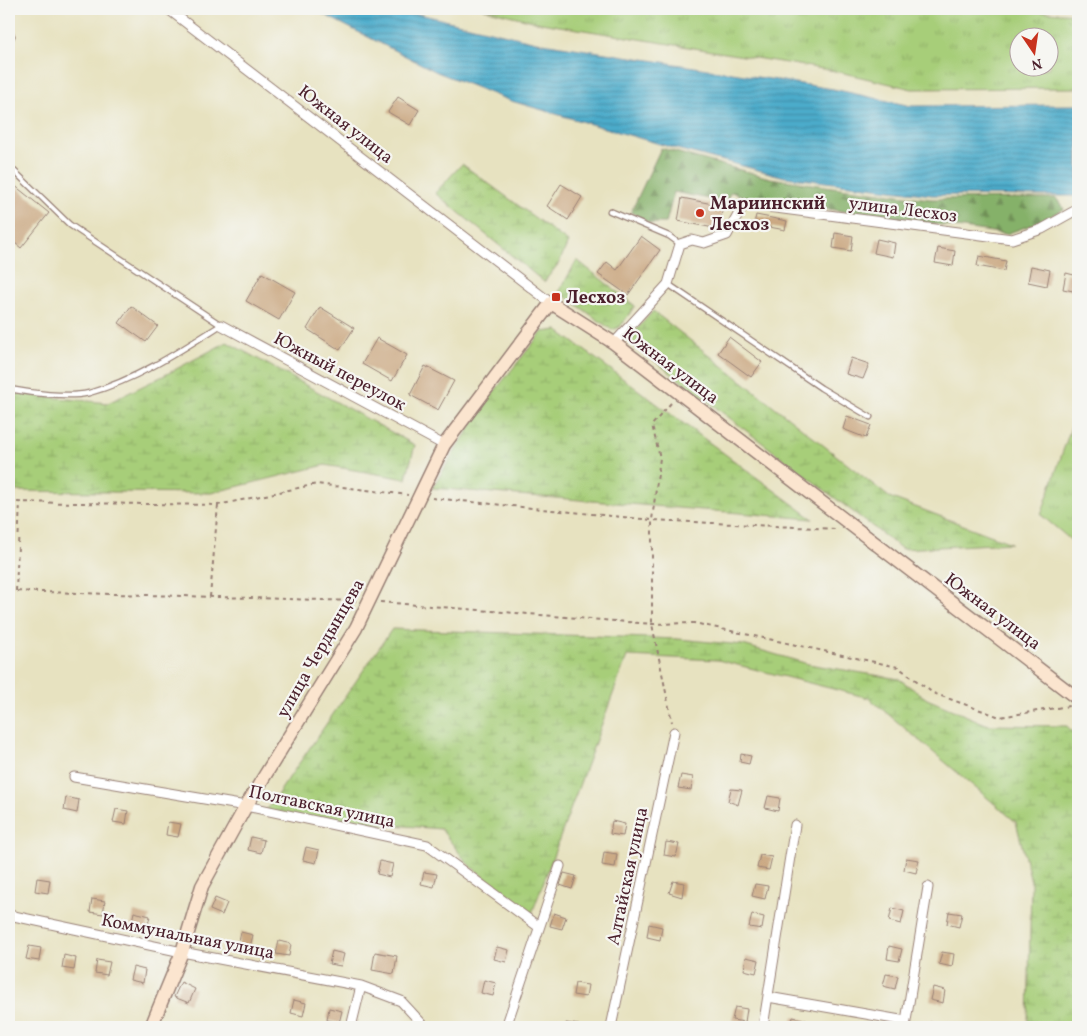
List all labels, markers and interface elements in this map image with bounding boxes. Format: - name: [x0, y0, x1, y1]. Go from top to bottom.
- north arrow: [1010, 28, 1060, 78]
- text: N: [1029, 53, 1044, 74]
- street label: Южная улица: [292, 80, 398, 170]
- street label: улица Лесхоз: [847, 191, 959, 230]
- place label: Мариинский Лесхоз: [710, 192, 825, 238]
- marker: Мариинский Лесхоз: [694, 207, 706, 219]
- place label: Лесхоз: [566, 286, 625, 311]
- marker: Лесхоз: [550, 291, 562, 303]
- street label: Южная улица: [617, 322, 724, 411]
- street label: Южный переулок: [269, 327, 410, 418]
- street label: Южная улица: [939, 568, 1046, 657]
- street label: улица Чердынцева: [271, 575, 371, 723]
- street label: Полтавская улица: [246, 780, 397, 835]
- street label: Алтайская улица: [602, 805, 655, 948]
- street label: Коммунальная улица: [99, 908, 276, 967]

